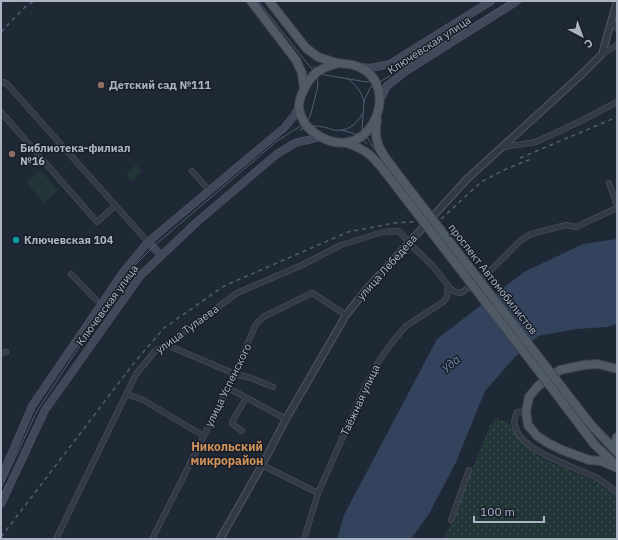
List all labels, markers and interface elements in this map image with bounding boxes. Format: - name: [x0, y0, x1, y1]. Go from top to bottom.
- street label: Ключевская улица: [385, 13, 473, 77]
- north arrow: [562, 16, 602, 56]
- text: С: [581, 36, 596, 51]
- place label: Детский сад №111: [109, 78, 211, 92]
- marker: Детский сад №111: [96, 80, 106, 90]
- place label: Библиотека-филиал №16: [20, 141, 130, 168]
- marker: Библиотека-филиал №16: [7, 149, 17, 159]
- street label: проспект Автомобилистов: [445, 221, 541, 337]
- street label: улица Лебедева: [354, 231, 420, 303]
- place label: Ключевская 104: [24, 233, 114, 247]
- marker: Ключевская 104: [11, 235, 21, 245]
- street label: Ключевская улица: [73, 262, 141, 348]
- street label: улица Тулаева: [153, 301, 221, 357]
- street label: улица Успенского: [202, 341, 254, 429]
- water label: Уда: [438, 351, 463, 376]
- street label: Таёжная улица: [337, 362, 383, 438]
- district label: Никольский микрорайон: [191, 439, 263, 468]
- scale bar: [474, 498, 544, 524]
- text: 100 m: [480, 504, 515, 519]

